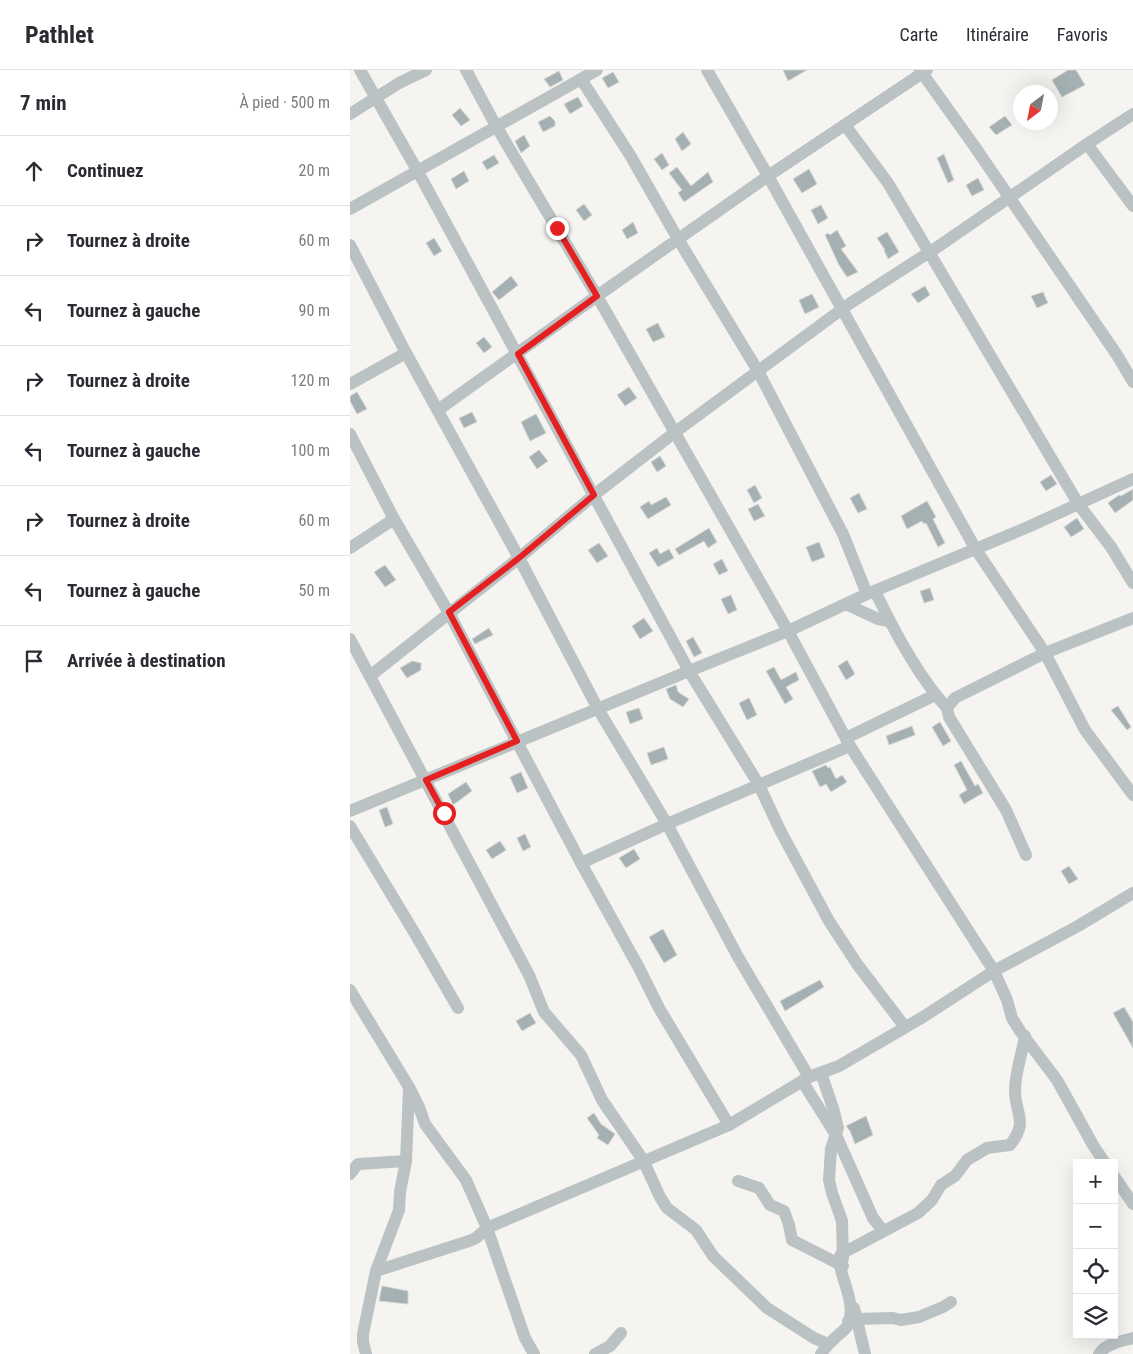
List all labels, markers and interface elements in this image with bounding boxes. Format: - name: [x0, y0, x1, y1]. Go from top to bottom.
- text: Pathlet: [25, 21, 94, 49]
- text: Carte: [899, 24, 938, 45]
- text: Itinéraire: [966, 24, 1029, 45]
- text: Favoris: [1057, 24, 1108, 45]
- north arrow: [1013, 85, 1058, 130]
- text: 7 min: [20, 91, 67, 115]
- text: À pied · 500 m: [239, 93, 330, 112]
- icon: ahead: [20, 157, 48, 185]
- text: Continuez: [67, 159, 144, 182]
- text: 20 m: [298, 161, 330, 180]
- route end: [546, 217, 569, 240]
- icon: right: [20, 227, 48, 255]
- text: Tournez à droite: [67, 229, 190, 252]
- text: 60 m: [298, 231, 330, 250]
- icon: left: [20, 297, 48, 325]
- text: Tournez à gauche: [67, 299, 200, 322]
- text: 90 m: [298, 301, 330, 320]
- icon: right: [20, 367, 48, 395]
- text: Tournez à droite: [67, 369, 190, 392]
- text: 120 m: [291, 371, 330, 390]
- icon: left: [20, 437, 48, 465]
- text: Tournez à gauche: [67, 439, 200, 462]
- text: 100 m: [291, 441, 330, 460]
- icon: right: [20, 507, 48, 535]
- text: Tournez à droite: [67, 509, 190, 532]
- text: 60 m: [298, 511, 330, 530]
- icon: left: [20, 577, 48, 605]
- text: Tournez à gauche: [67, 579, 200, 602]
- text: 50 m: [298, 581, 330, 600]
- icon: arrive: [20, 647, 48, 675]
- text: Arrivée à destination: [67, 649, 226, 672]
- route start: [433, 802, 456, 825]
- map controls: [1073, 1159, 1118, 1339]
- button: +: [1073, 1159, 1118, 1204]
- button: −: [1073, 1204, 1118, 1249]
- button: locate: [1073, 1249, 1118, 1294]
- button: layers: [1073, 1294, 1118, 1339]

